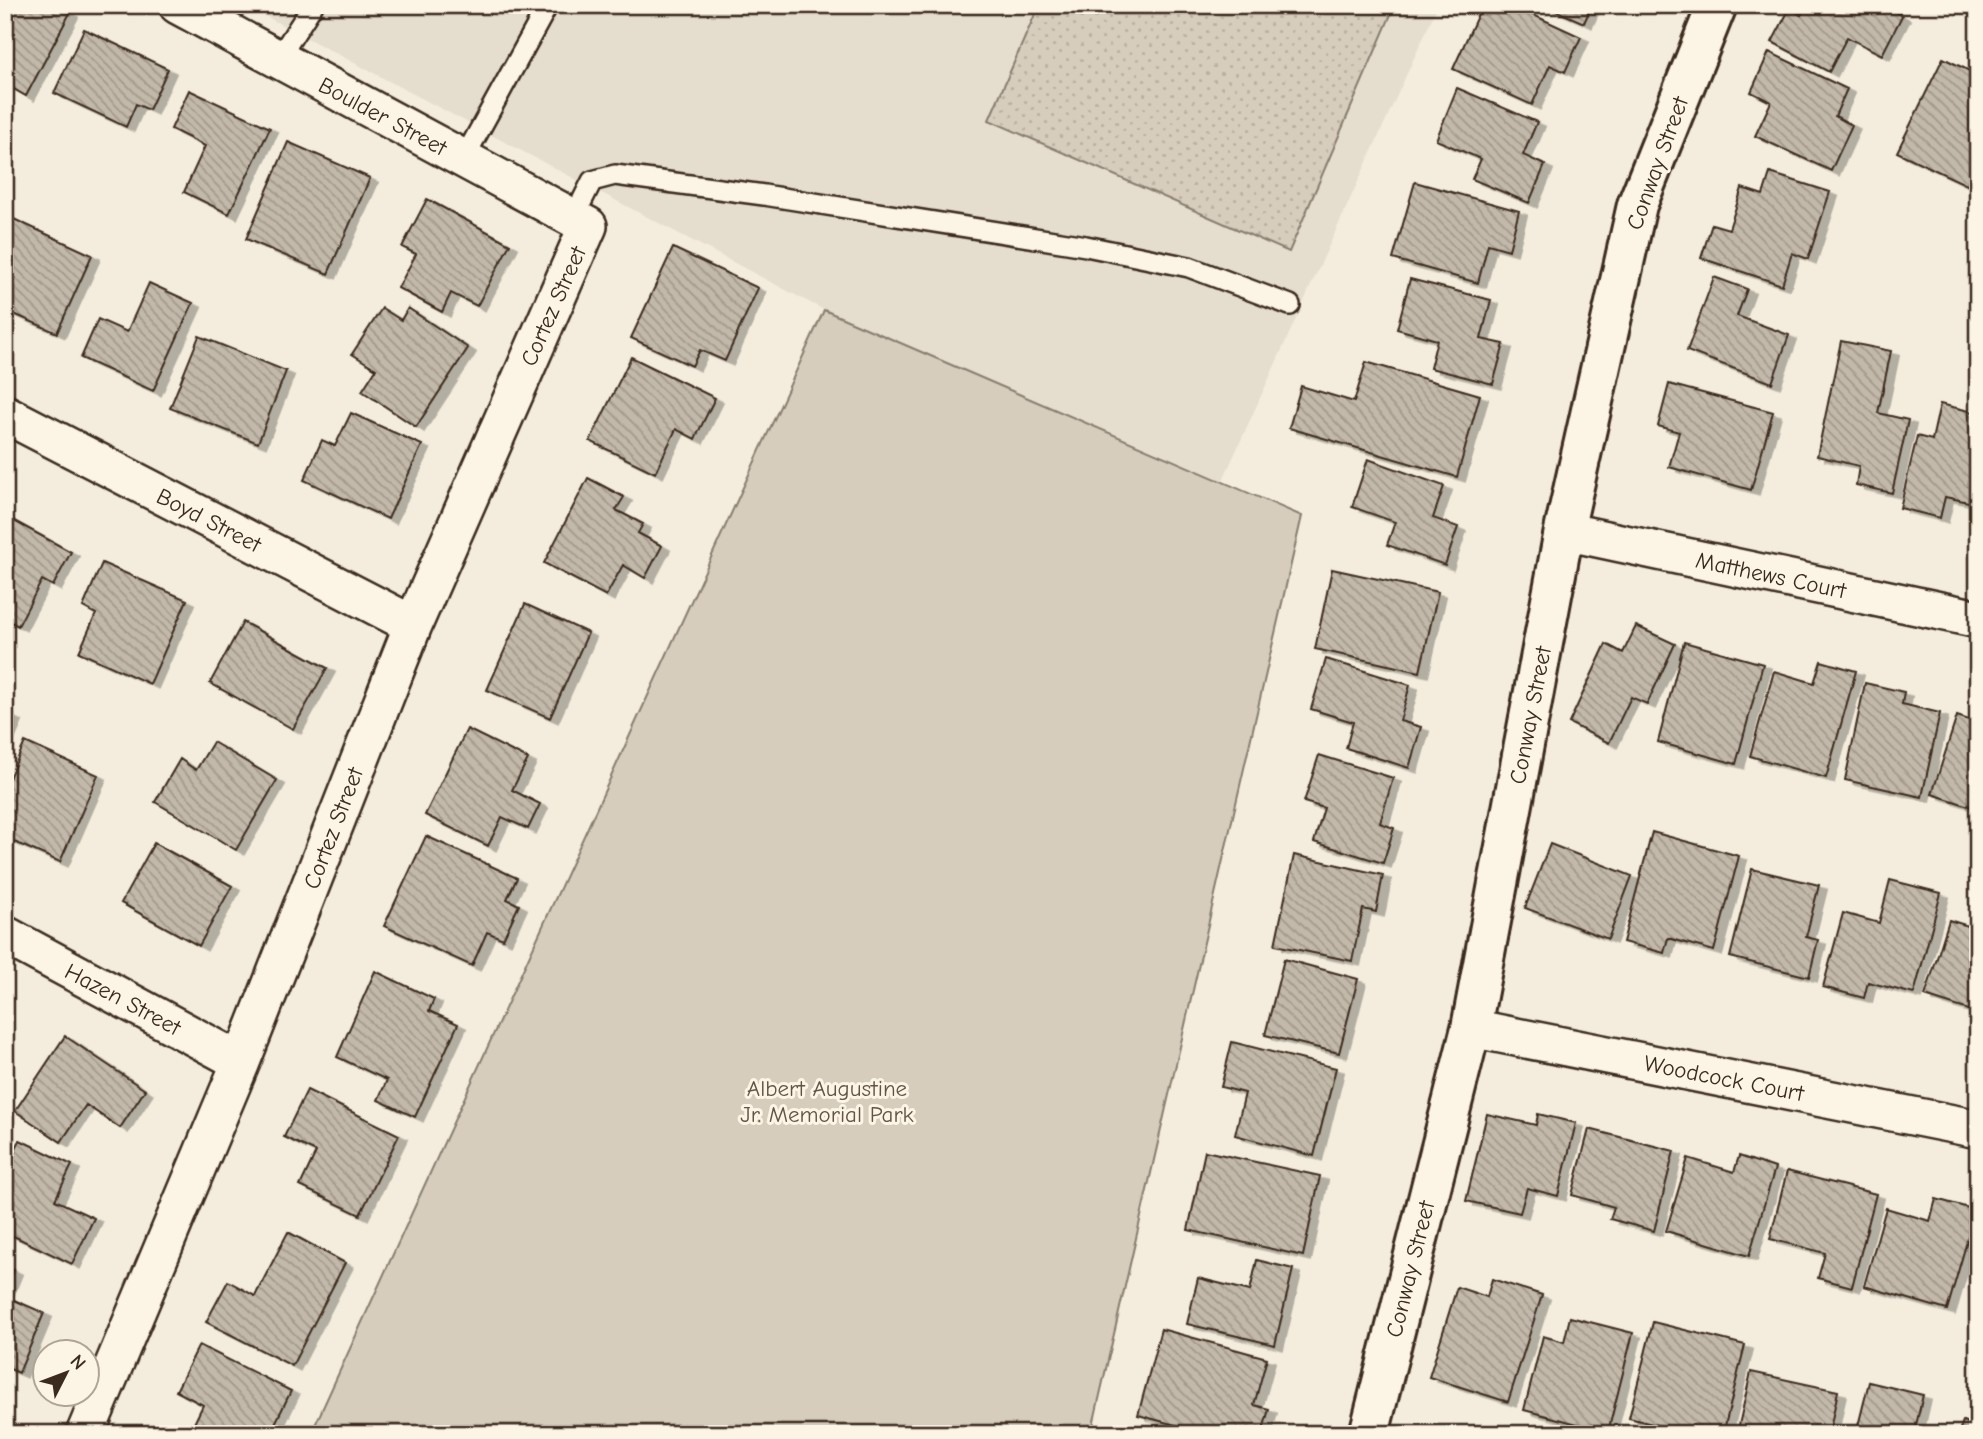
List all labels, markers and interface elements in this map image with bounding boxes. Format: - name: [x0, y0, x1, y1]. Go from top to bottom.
- street label: Boulder Street: [314, 71, 453, 162]
- street label: Conway Street: [1621, 92, 1695, 233]
- street label: Cortez Street: [515, 241, 592, 370]
- street label: Boyd Street: [152, 483, 267, 559]
- street label: Matthews Court: [1693, 546, 1850, 605]
- street label: Conway Street: [1504, 643, 1557, 786]
- street label: Cortez Street: [298, 762, 370, 893]
- street label: Hazen Street: [60, 958, 187, 1042]
- street label: Woodcock Court: [1642, 1050, 1808, 1108]
- park label: Albert Augustine Jr. Memorial Park: [740, 1075, 914, 1128]
- street label: Conway Street: [1380, 1197, 1441, 1340]
- north arrow: [32, 1338, 102, 1408]
- text: N: [66, 1350, 90, 1374]

